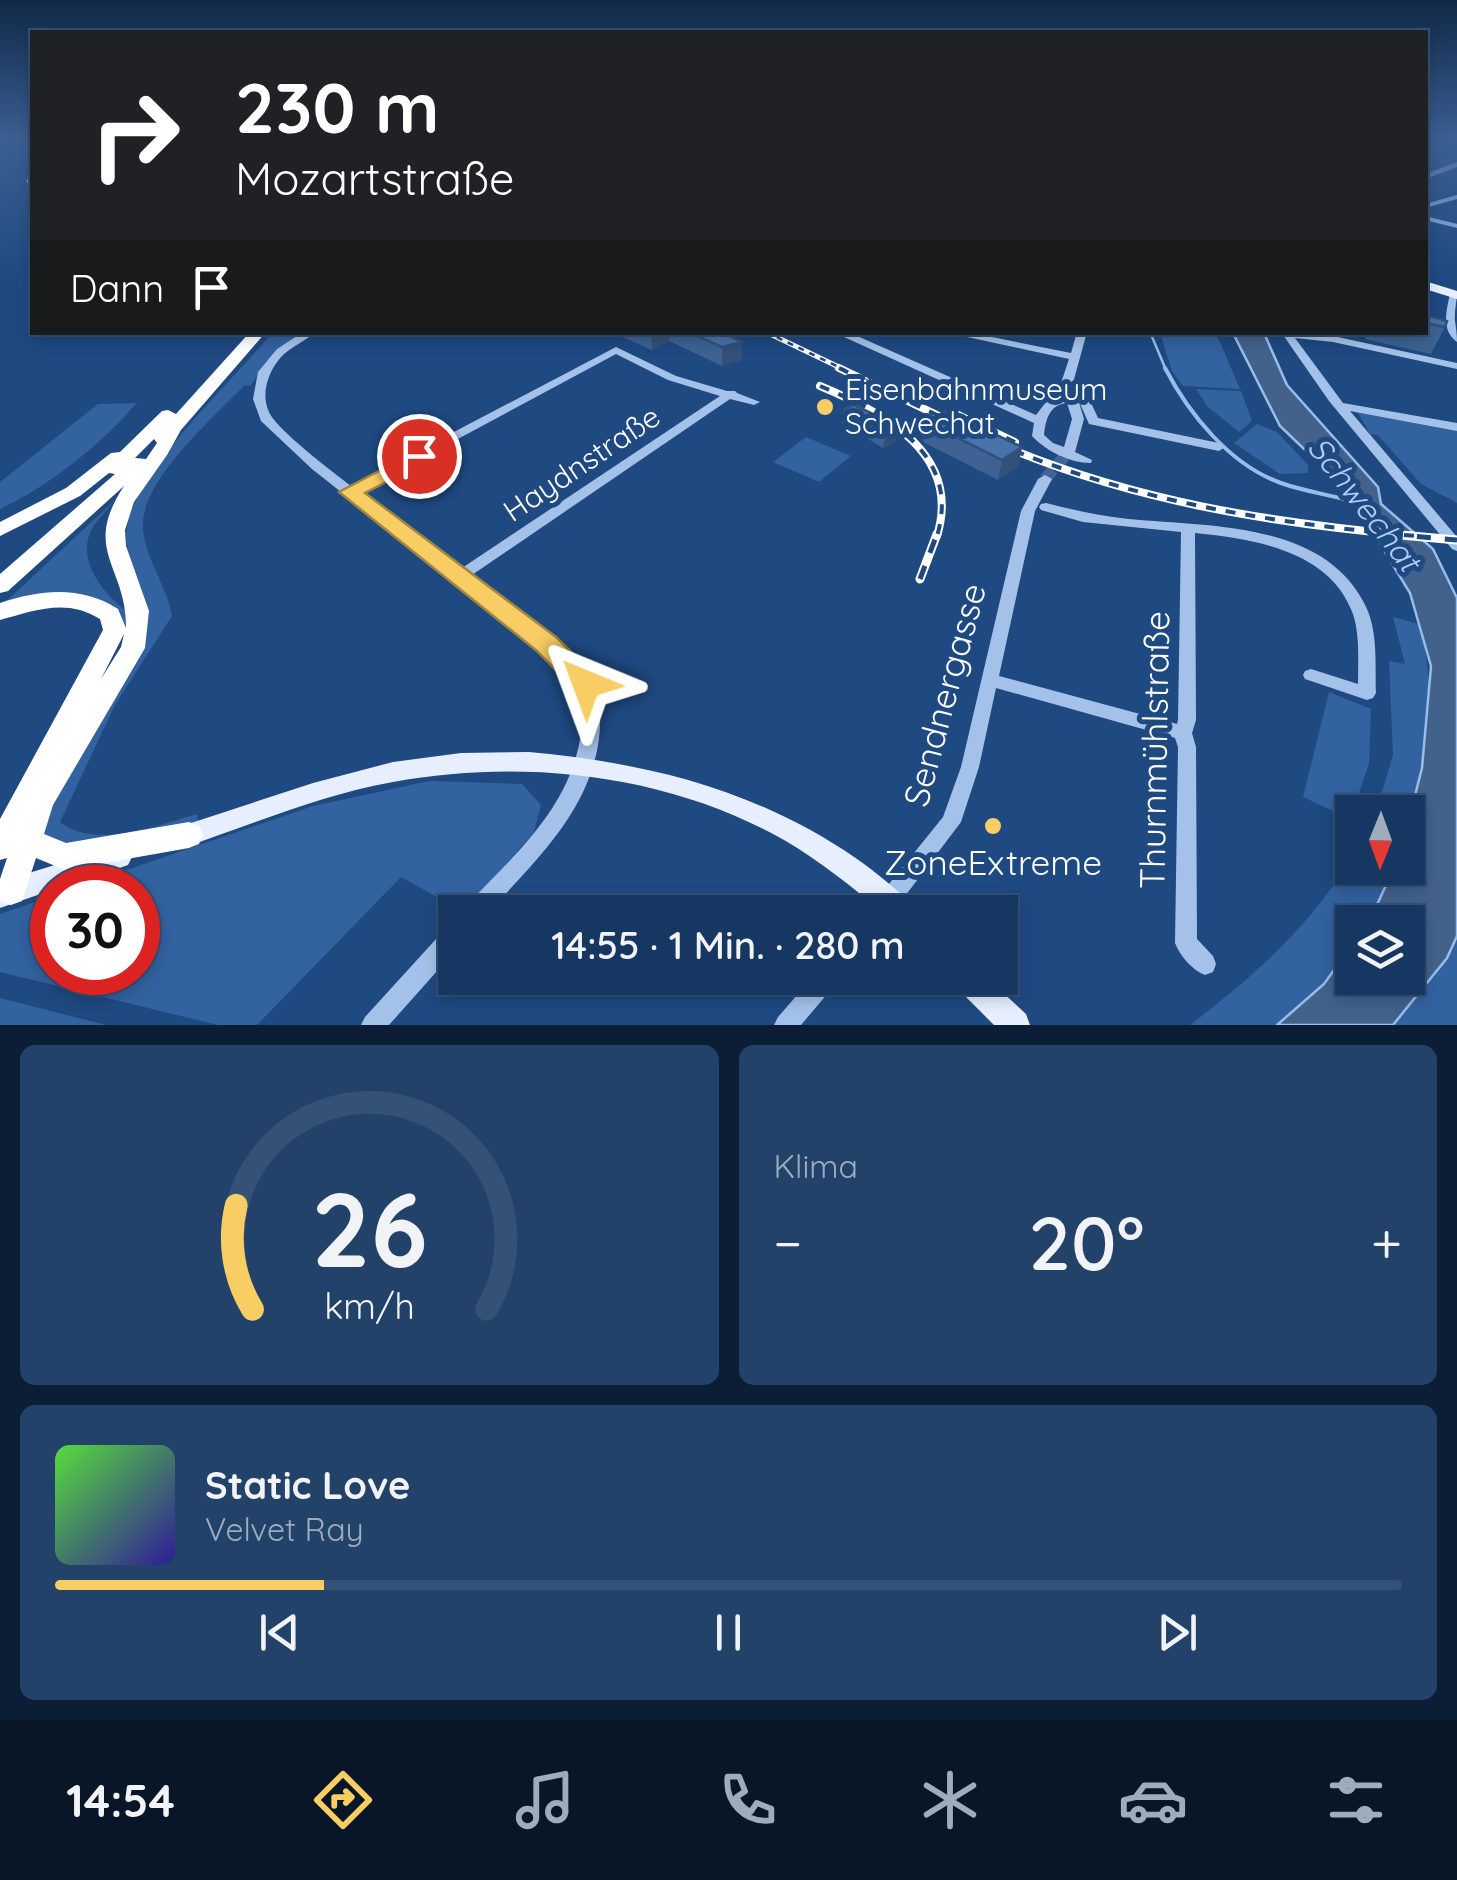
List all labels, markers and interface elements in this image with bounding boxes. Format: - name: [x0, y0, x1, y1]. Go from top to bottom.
- text: 230 m: [235, 63, 440, 151]
- icon: right: [70, 70, 200, 200]
- text: Mozartstraße: [235, 150, 514, 206]
- icon: arrive: [184, 260, 239, 315]
- text: Dann: [70, 264, 164, 312]
- place label: Eisenbahnmuseum Schwechat: [845, 370, 1107, 442]
- marker: Eisenbahnmuseum Schwechat: [814, 396, 836, 418]
- street label: Haydnstraße: [496, 397, 667, 530]
- pin: [377, 414, 462, 499]
- water label: Schwechat: [1300, 428, 1432, 581]
- icon: arrive: [392, 429, 447, 484]
- street label: Sendnergasse: [893, 578, 995, 811]
- street label: Thurnmühlstraße: [1130, 611, 1178, 889]
- position arrow: [534, 632, 638, 736]
- north arrow: [1335, 795, 1425, 885]
- map controls: [1335, 795, 1425, 995]
- marker: ZoneExtreme: [982, 815, 1004, 837]
- place label: ZoneExtreme: [884, 840, 1102, 884]
- speed limit sign: 30: [30, 865, 160, 995]
- button: layers: [1335, 905, 1425, 995]
- text: 14:55 · 1 Min. · 280 m: [551, 921, 905, 969]
- text: Klima: [774, 1146, 858, 1186]
- text: 26: [311, 1163, 428, 1293]
- text: 20°: [1029, 1195, 1144, 1289]
- text: −: [774, 1208, 802, 1277]
- text: +: [1371, 1208, 1402, 1277]
- text: km/h: [324, 1283, 415, 1328]
- text: Static Love: [205, 1461, 410, 1509]
- text: Velvet Ray: [205, 1509, 364, 1549]
- icon: previous: [252, 1605, 307, 1660]
- icon: pause: [701, 1605, 756, 1660]
- icon: next: [1150, 1605, 1205, 1660]
- icon: directions: [308, 1765, 378, 1835]
- icon: music: [510, 1765, 580, 1835]
- icon: phone: [713, 1765, 783, 1835]
- icon: climate: [915, 1765, 985, 1835]
- icon: car: [1118, 1765, 1188, 1835]
- icon: filters: [1321, 1765, 1391, 1835]
- text: 14:54: [66, 1772, 175, 1828]

